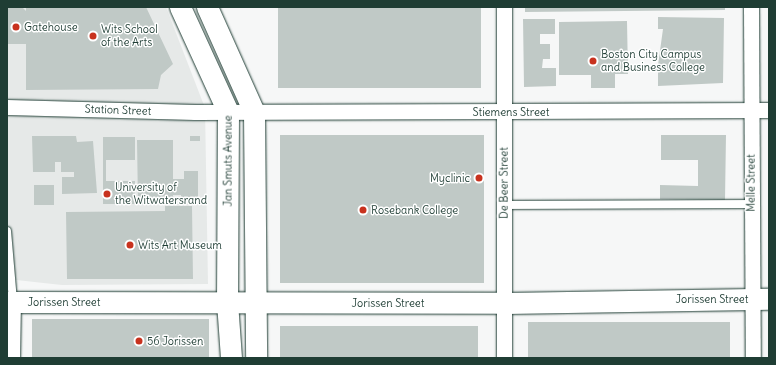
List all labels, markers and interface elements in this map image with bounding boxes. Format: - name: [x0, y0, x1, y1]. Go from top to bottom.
- place label: Gatehouse: [24, 20, 78, 34]
- marker: Gatehouse: [11, 22, 21, 32]
- place label: Wits School of the Arts: [101, 23, 158, 49]
- marker: Wits School of the Arts: [88, 31, 98, 41]
- place label: Boston City Campus and Business College: [601, 48, 705, 74]
- marker: Boston City Campus and Business College: [588, 56, 598, 66]
- street label: Station Street: [84, 102, 152, 118]
- street label: Stiemens Street: [473, 105, 549, 119]
- street label: Jan Smuts Avenue: [221, 115, 235, 207]
- street label: De Beer Street: [497, 147, 511, 219]
- street label: Melle Street: [744, 154, 758, 212]
- place label: Myclinic: [430, 171, 470, 185]
- marker: Myclinic: [473, 172, 485, 184]
- place label: University of the Witwatersrand: [115, 181, 207, 207]
- marker: University of the Witwatersrand: [102, 189, 112, 199]
- place label: Rosebank College: [371, 203, 458, 217]
- marker: Rosebank College: [358, 205, 368, 215]
- place label: Wits Art Museum: [138, 238, 222, 252]
- marker: Wits Art Museum: [125, 240, 135, 250]
- street label: Jorissen Street: [676, 292, 748, 306]
- street label: Jorissen Street: [28, 295, 100, 309]
- street label: Jorissen Street: [352, 296, 424, 310]
- place label: 56 Jorissen: [147, 334, 203, 348]
- marker: 56 Jorissen: [134, 336, 144, 346]

